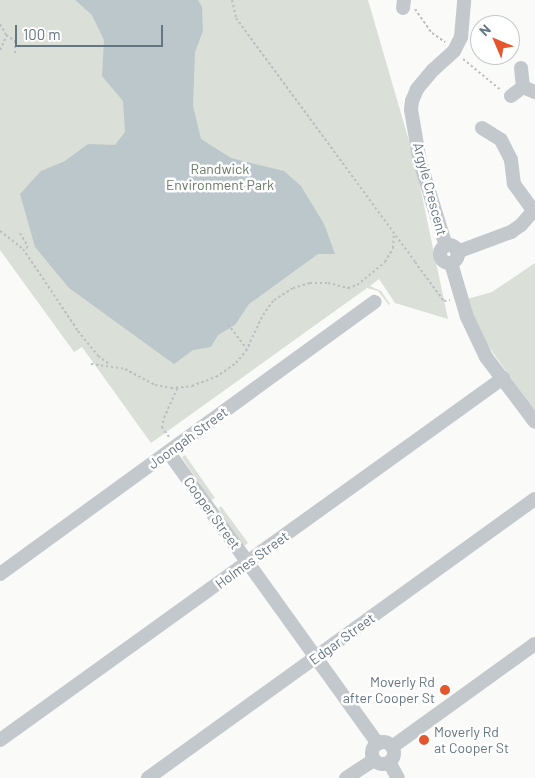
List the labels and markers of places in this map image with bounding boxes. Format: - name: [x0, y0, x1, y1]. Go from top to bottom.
- place label: Moverly Rd after Cooper St: [343, 674, 435, 706]
- marker: Moverly Rd after Cooper St: [439, 684, 451, 696]
- place label: Moverly Rd at Cooper St: [434, 724, 509, 756]
- marker: Moverly Rd at Cooper St: [418, 734, 430, 746]

